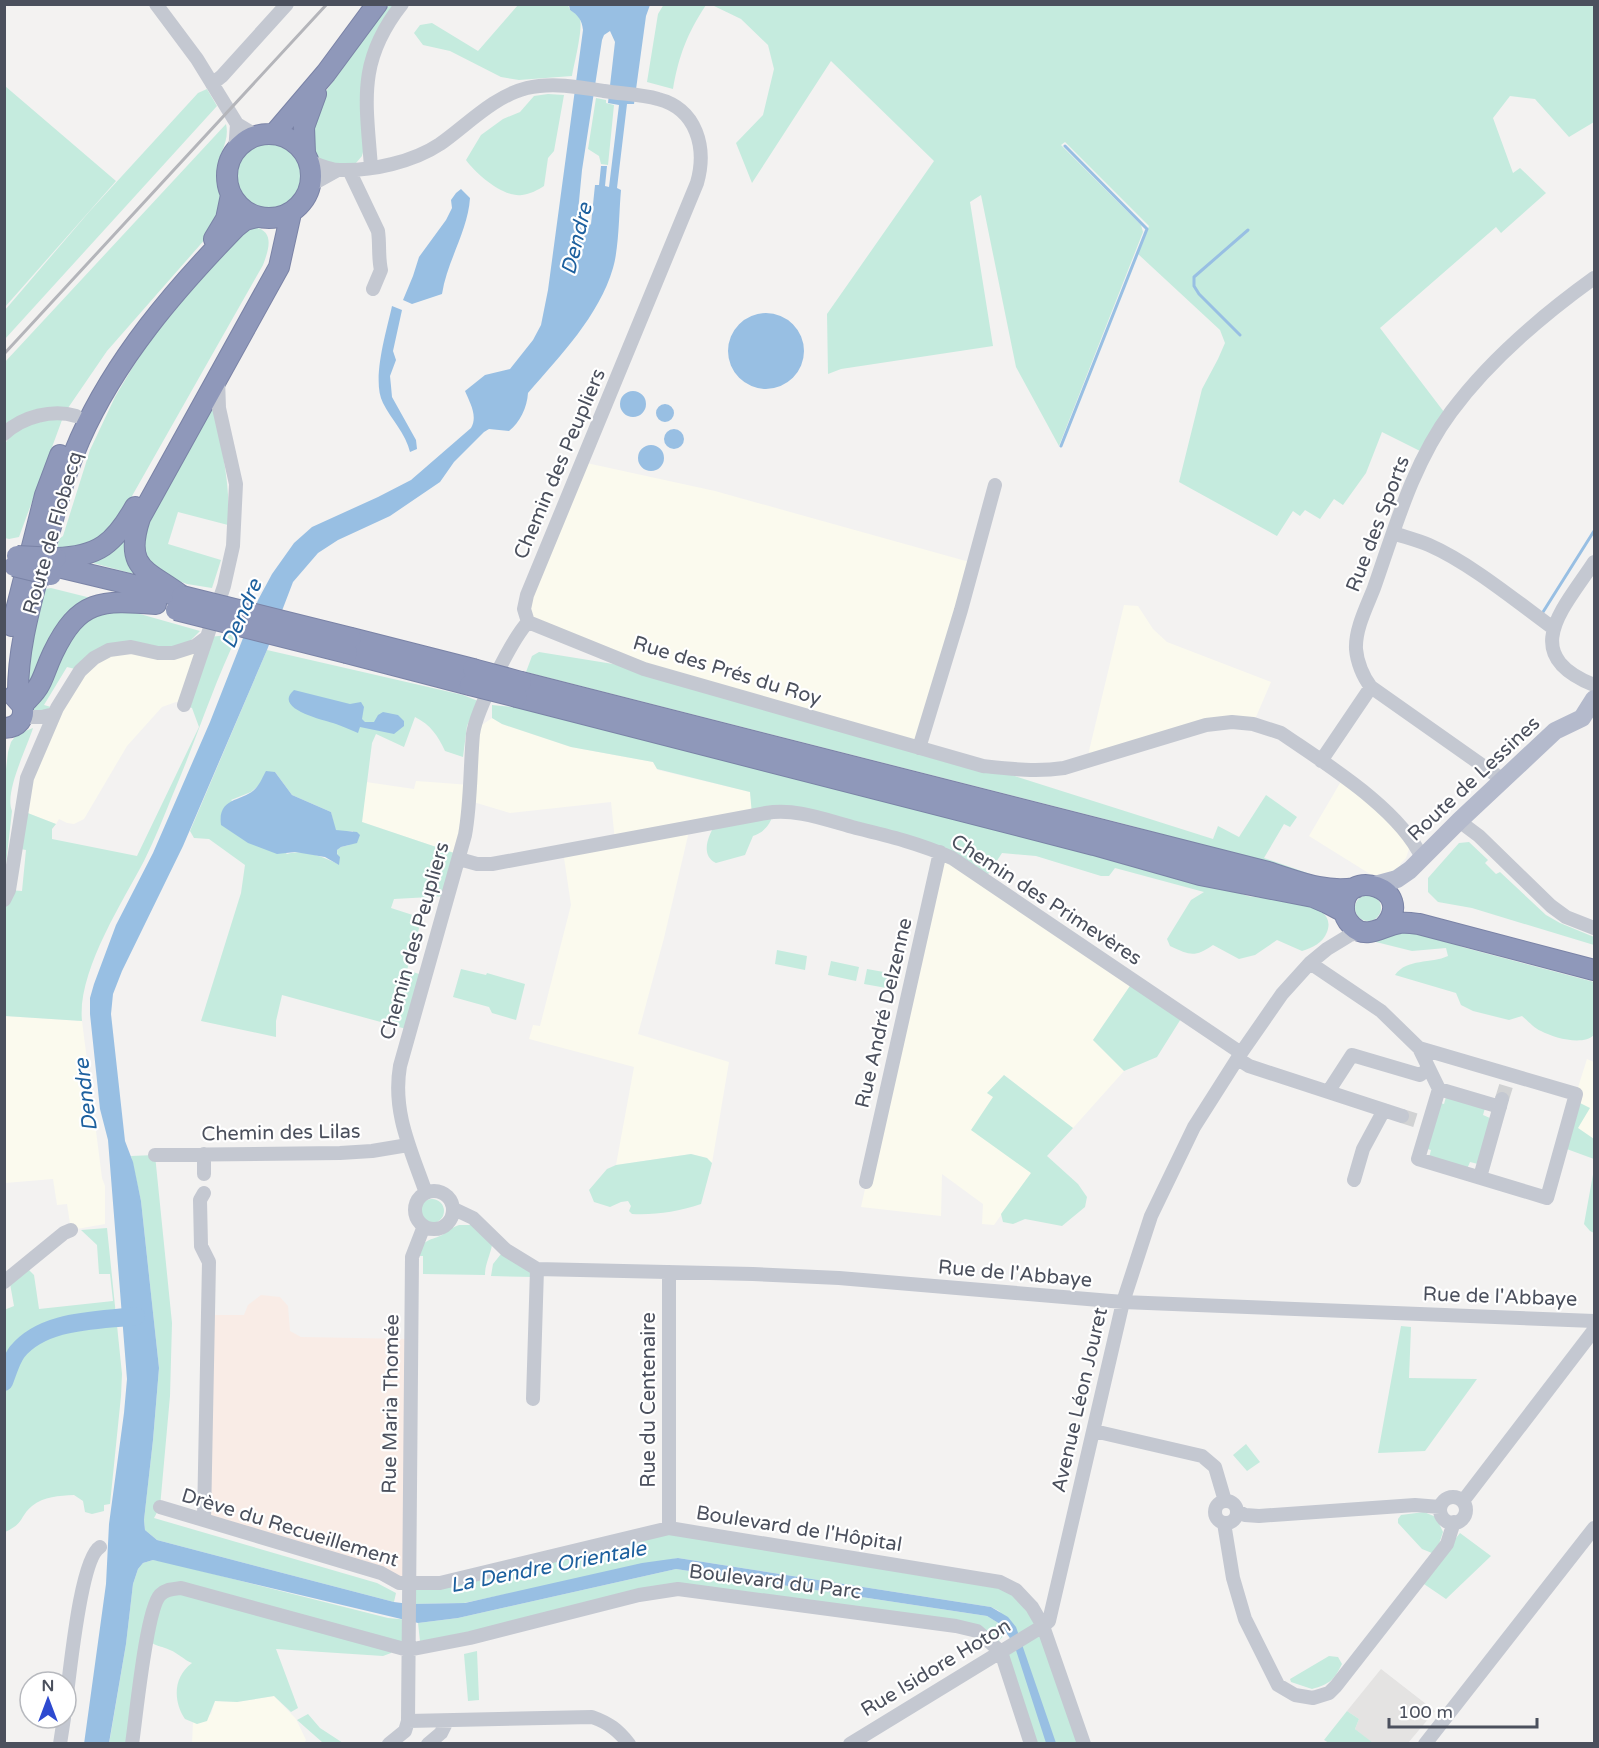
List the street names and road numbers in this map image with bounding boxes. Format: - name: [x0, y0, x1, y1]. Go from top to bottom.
- street label: Chemin des Peupliers: [509, 365, 611, 563]
- street label: Route de Flobecq: [18, 449, 88, 617]
- street label: Rue des Sports: [1341, 453, 1415, 595]
- street label: Rue des Prés du Roy: [630, 631, 824, 711]
- street label: Route de Lessines: [1403, 712, 1545, 846]
- street label: Chemin des Primevères: [946, 829, 1146, 971]
- street label: Chemin des Peupliers: [375, 839, 455, 1043]
- street label: Rue André Delzenne: [850, 916, 918, 1110]
- street label: Chemin des Lilas: [201, 1120, 361, 1146]
- street label: Rue de l'Abbaye: [937, 1255, 1093, 1293]
- street label: Rue de l'Abbaye: [1422, 1282, 1578, 1312]
- street label: Avenue Léon Jouret: [1047, 1305, 1113, 1495]
- street label: Rue du Centenaire: [637, 1312, 661, 1488]
- street label: Rue Maria Thomée: [377, 1314, 405, 1494]
- street label: Drève du Recueillement: [179, 1484, 402, 1573]
- street label: Boulevard de l'Hôpital: [694, 1501, 904, 1557]
- street label: Boulevard du Parc: [687, 1560, 863, 1604]
- street label: Rue Isidore Hoton: [857, 1614, 1015, 1722]

